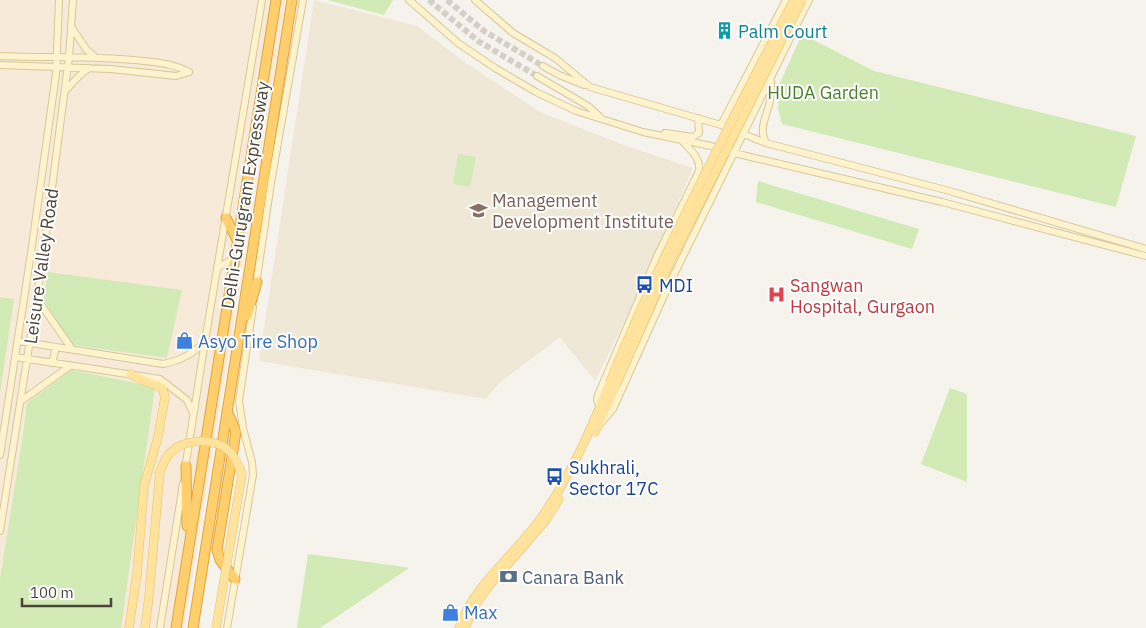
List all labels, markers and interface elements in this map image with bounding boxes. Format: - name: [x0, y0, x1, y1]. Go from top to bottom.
- place label: Palm Court: [738, 20, 828, 43]
- building icon: Palm Court: [714, 21, 734, 41]
- street label: Delhi-Gurugram Expressway: [216, 80, 274, 310]
- park label: HUDA Garden: [767, 81, 879, 104]
- street label: Leisure Valley Road: [19, 187, 63, 345]
- place label: Management Development Institute: [492, 189, 674, 233]
- school or university icon: Management Development Institute: [468, 200, 488, 220]
- place label: MDI: [659, 274, 693, 297]
- place label: Sangwan Hospital, Gurgaon: [790, 274, 935, 318]
- bus stop icon: MDI: [635, 275, 655, 295]
- hospital icon: Sangwan Hospital, Gurgaon: [766, 285, 786, 305]
- place label: Asyo Tire Shop: [198, 330, 318, 353]
- shop icon: Asyo Tire Shop: [174, 331, 194, 351]
- place label: Sukhrali, Sector 17C: [569, 456, 658, 500]
- bus stop icon: Sukhrali, Sector 17C: [545, 467, 565, 487]
- place label: Canara Bank: [522, 566, 625, 589]
- bank icon: Canara Bank: [498, 567, 518, 587]
- scale bar: [22, 576, 111, 608]
- text: 100 m: [30, 583, 74, 602]
- place label: Max: [464, 601, 497, 624]
- shop icon: Max: [440, 602, 460, 622]

